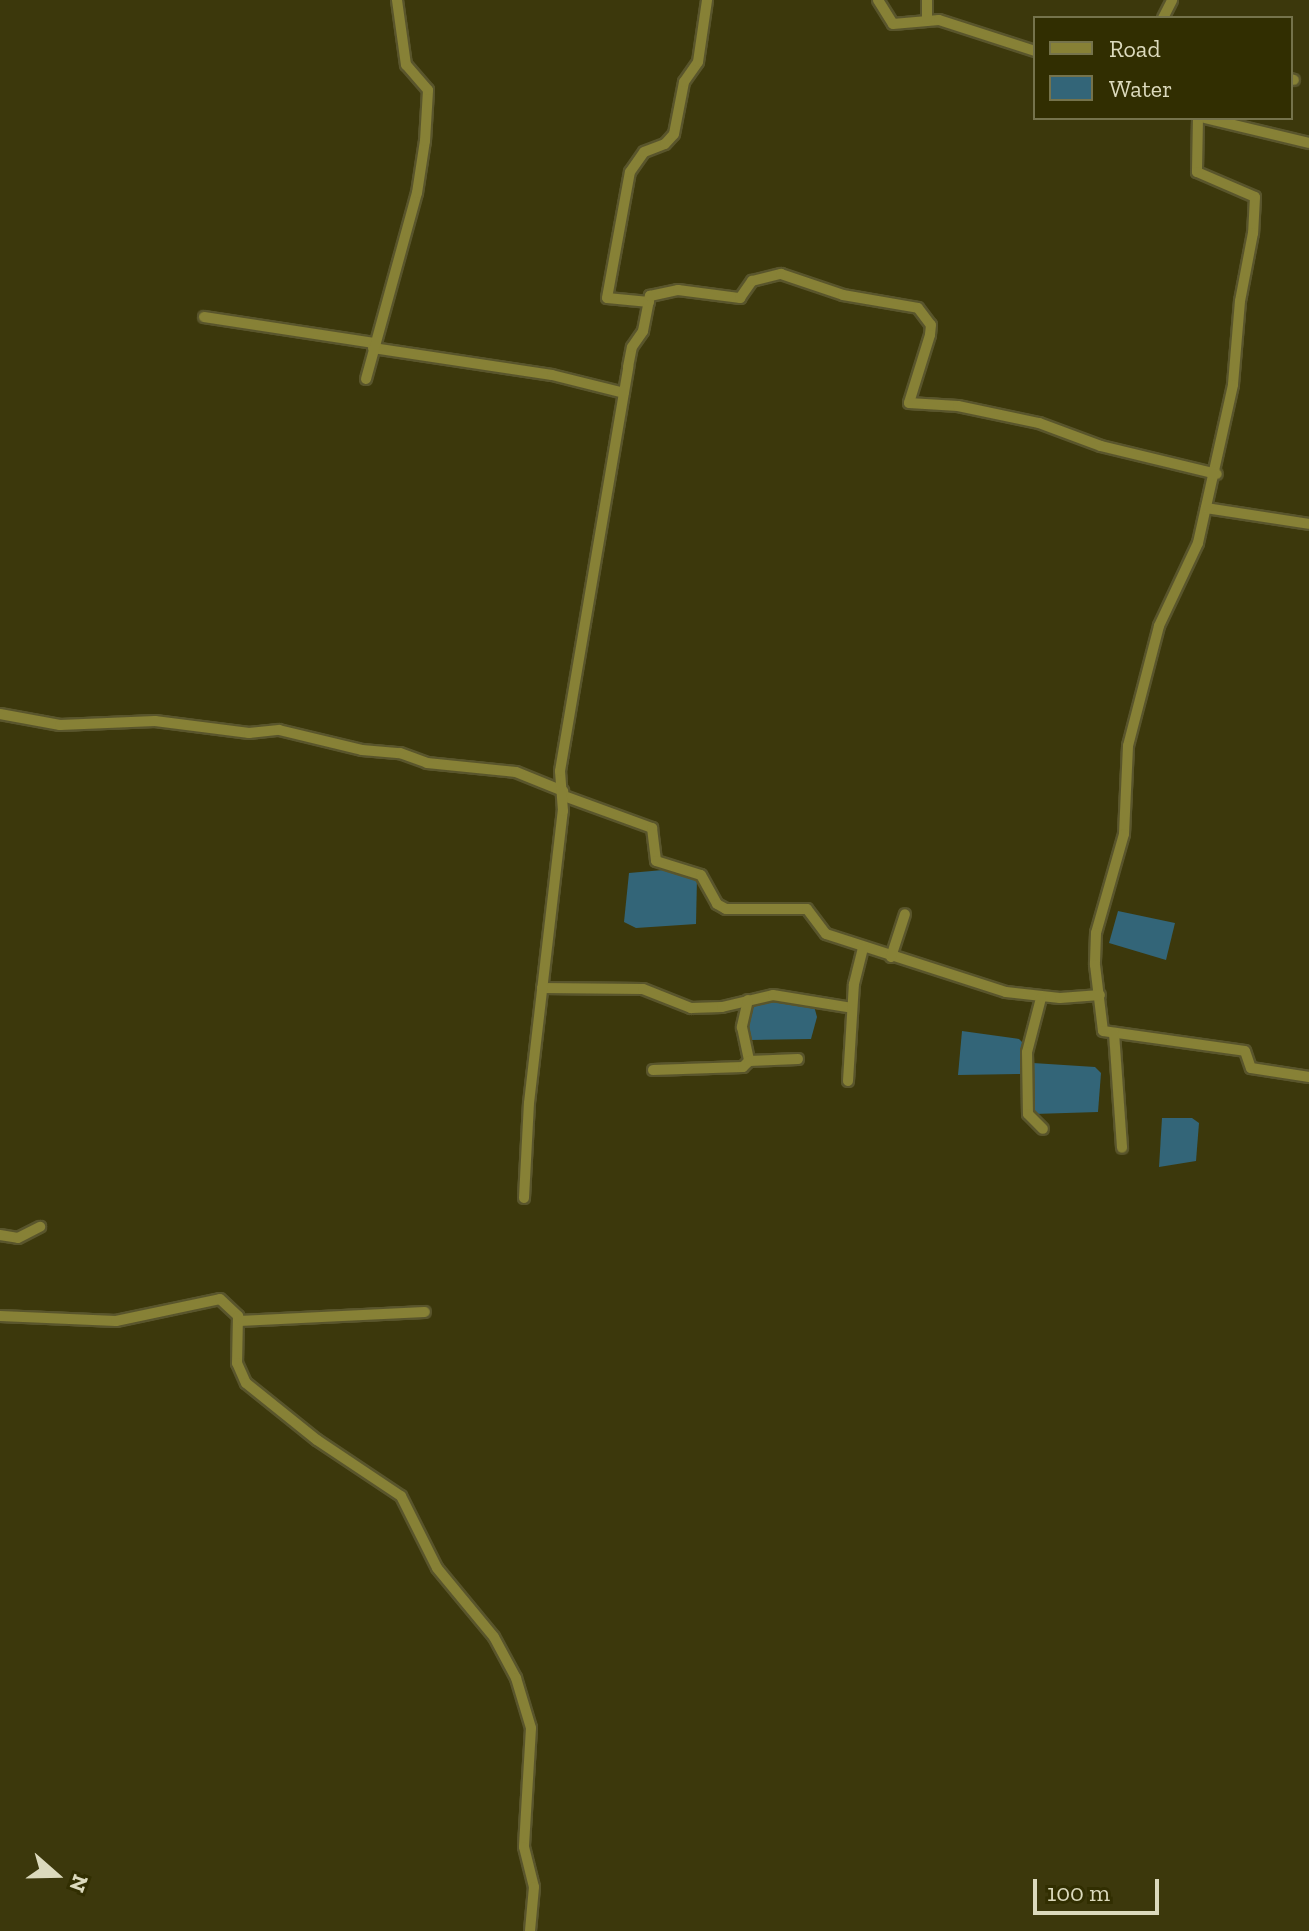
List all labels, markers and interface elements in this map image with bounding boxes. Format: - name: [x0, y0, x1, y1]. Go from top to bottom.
- legend: [1033, 16, 1293, 120]
- text: Road: [1109, 34, 1161, 63]
- text: Water: [1109, 74, 1172, 103]
- north arrow: [16, 1835, 96, 1915]
- scale bar: [1037, 1863, 1163, 1913]
- text: N: [63, 1871, 95, 1896]
- text: 100 m: [1047, 1878, 1110, 1907]

